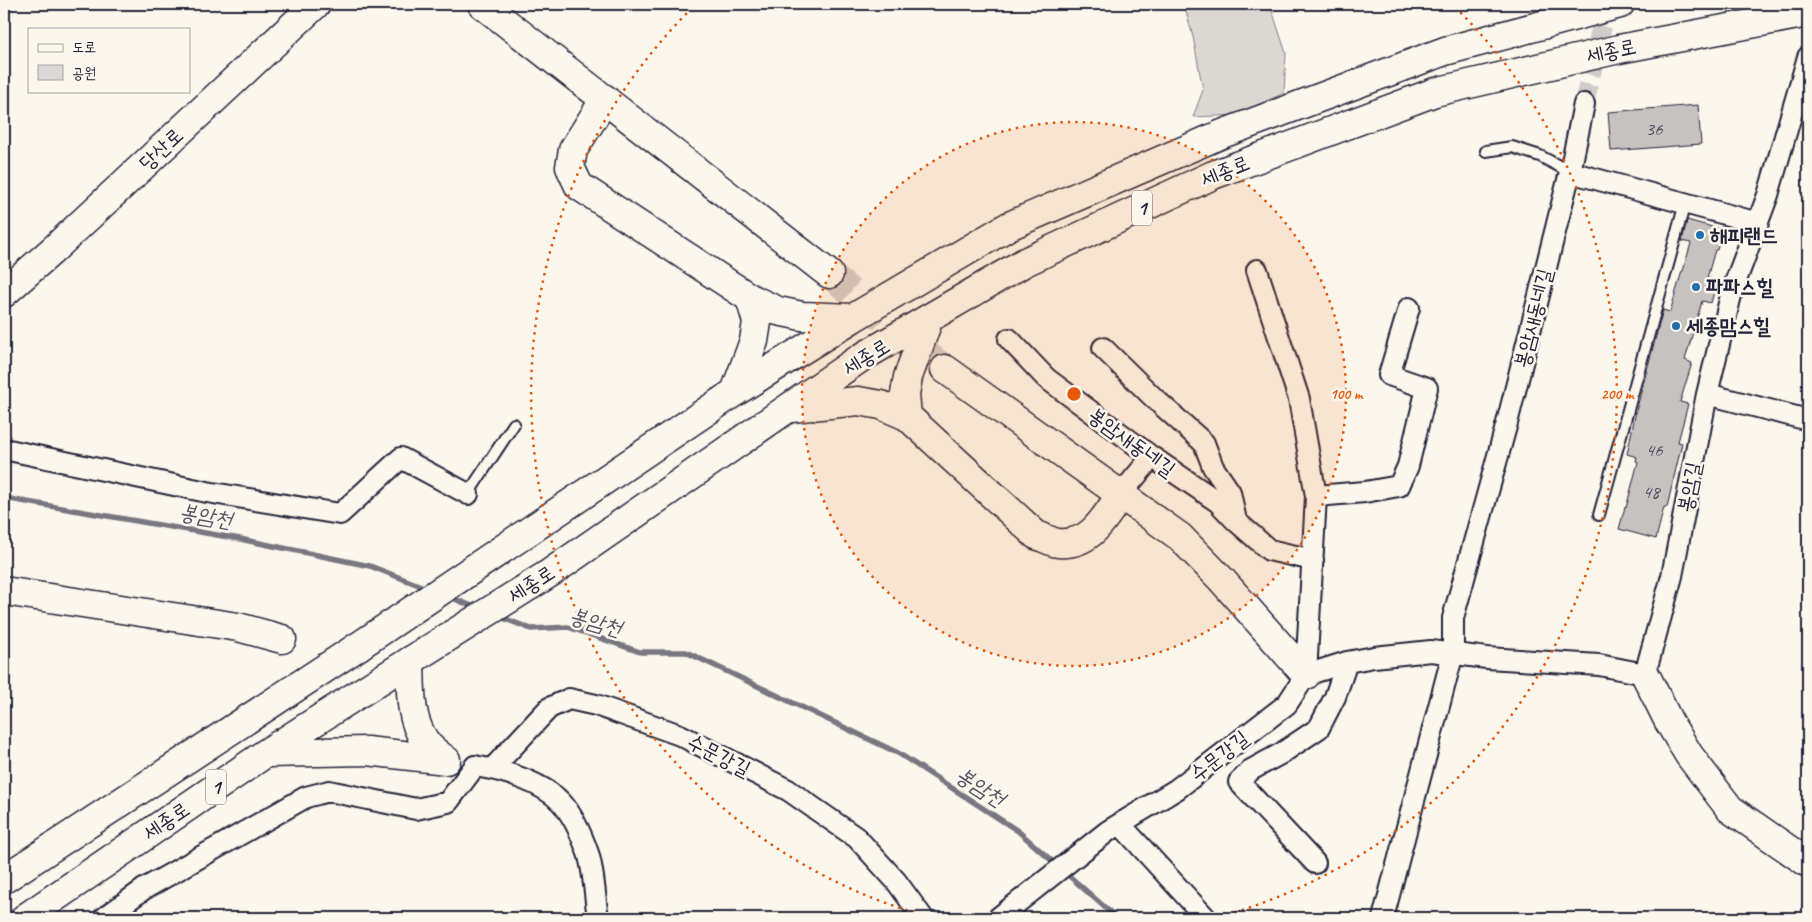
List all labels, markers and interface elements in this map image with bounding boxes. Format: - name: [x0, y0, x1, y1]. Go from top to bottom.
- legend: [28, 28, 190, 92]
- street label: 세종로: [1583, 33, 1639, 69]
- text: 도로: [72, 38, 96, 57]
- text: 공원: [72, 64, 96, 83]
- house number: 36: [1645, 117, 1664, 141]
- street label: 당산로: [134, 122, 188, 176]
- street label: 세종로: [1197, 149, 1253, 193]
- road number: 1: [1132, 190, 1152, 226]
- place label: 해피랜드: [1709, 222, 1778, 248]
- marker: 해피랜드: [1694, 229, 1706, 241]
- street label: 봉암새동네길: [1508, 266, 1558, 370]
- place label: 파파스힐: [1706, 274, 1775, 300]
- marker: 파파스힐: [1690, 281, 1702, 293]
- place label: 세종맘스힐: [1686, 313, 1772, 339]
- marker: 세종맘스힐: [1670, 320, 1682, 332]
- street label: 세종로: [838, 333, 894, 381]
- centre of rings: [1065, 385, 1083, 403]
- text: 100 m: [1330, 385, 1364, 404]
- text: 200 m: [1601, 385, 1635, 404]
- street label: 봉암새동네길: [1083, 402, 1181, 482]
- house number: 46: [1645, 438, 1664, 462]
- street label: 봉암길: [1671, 460, 1707, 514]
- house number: 48: [1642, 480, 1662, 504]
- water label: 봉암천: [177, 498, 237, 535]
- street label: 세종로: [503, 559, 559, 609]
- water label: 봉암천: [566, 601, 627, 643]
- street label: 수문강길: [1184, 725, 1254, 787]
- street label: 수문강길: [683, 728, 755, 782]
- water label: 봉암천: [951, 761, 1012, 814]
- road number: 1: [206, 770, 226, 804]
- street label: 세종로: [138, 796, 194, 846]

